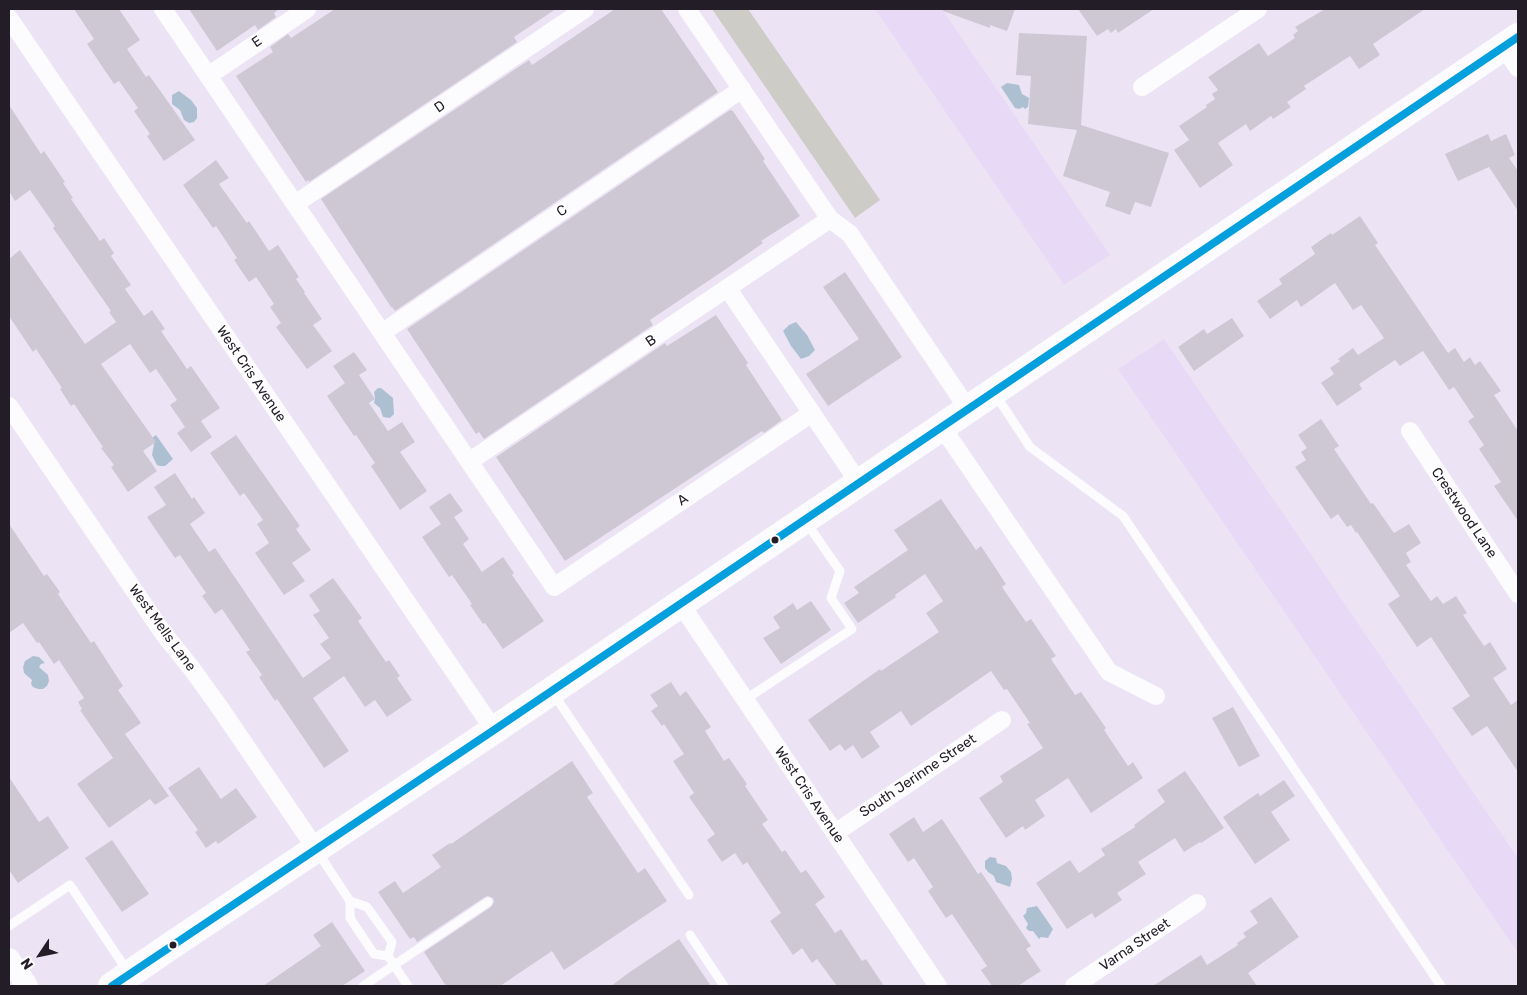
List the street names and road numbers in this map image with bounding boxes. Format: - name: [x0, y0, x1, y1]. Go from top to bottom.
- street label: E: [249, 33, 265, 51]
- street label: D: [431, 97, 449, 117]
- street label: C: [553, 201, 571, 221]
- street label: West Cris Avenue: [213, 323, 289, 425]
- street label: B: [642, 331, 660, 351]
- street label: Crestwood Lane: [1427, 464, 1501, 562]
- street label: A: [674, 490, 692, 510]
- street label: West Mells Lane: [125, 581, 199, 675]
- street label: South Jerinne Street: [857, 731, 979, 821]
- street label: West Cris Avenue: [771, 744, 847, 846]
- street label: Varna Street: [1097, 915, 1173, 975]

